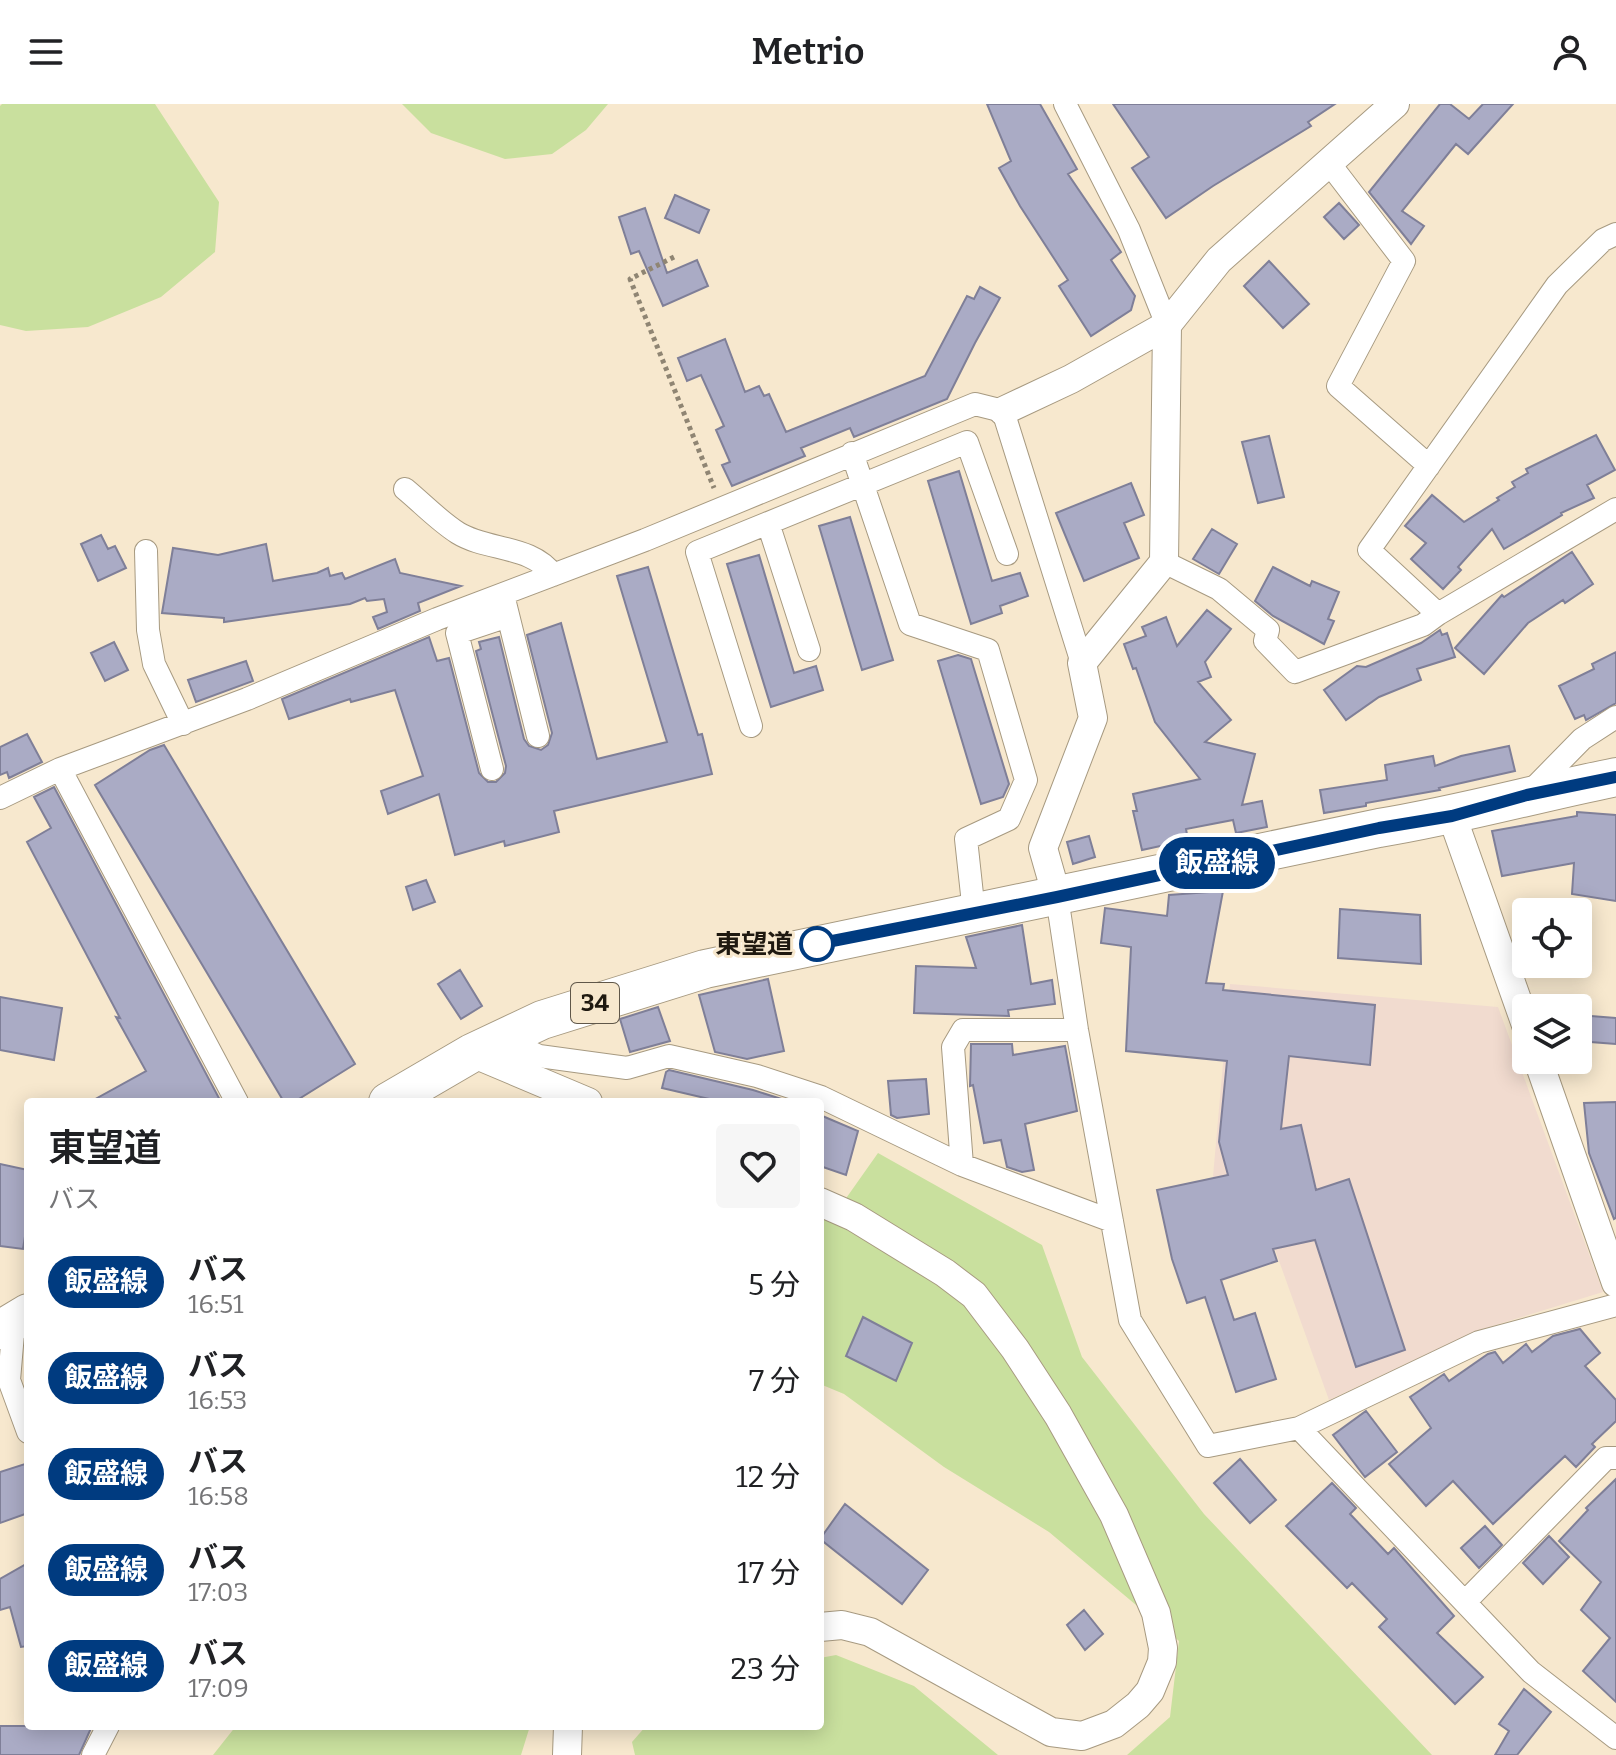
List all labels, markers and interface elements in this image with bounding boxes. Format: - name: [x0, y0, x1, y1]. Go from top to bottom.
- icon: menu: [24, 30, 68, 74]
- text: Metrio: [751, 30, 865, 74]
- icon: person: [1548, 30, 1592, 74]
- line badge: 飯盛線: [1171, 837, 1263, 889]
- text: 飯盛線: [1175, 846, 1259, 879]
- map controls: [1512, 898, 1592, 1074]
- button: locate: [1512, 898, 1592, 978]
- marker: 東望道: [800, 927, 834, 961]
- place label: 東望道: [715, 929, 793, 960]
- road number: 34: [571, 983, 619, 1023]
- button: layers: [1512, 994, 1592, 1074]
- button: heart: [716, 1124, 800, 1208]
- text: 東望道: [48, 1125, 162, 1171]
- text: バス: [48, 1184, 100, 1215]
- text: バス: [188, 1252, 248, 1288]
- text: 飯盛線: [64, 1265, 148, 1298]
- text: 5 分: [748, 1267, 800, 1303]
- text: 16:51: [188, 1289, 243, 1320]
- text: バス: [188, 1348, 248, 1384]
- text: 飯盛線: [64, 1361, 148, 1394]
- text: 7 分: [749, 1363, 800, 1399]
- text: 16:53: [188, 1385, 247, 1416]
- text: バス: [188, 1444, 248, 1480]
- text: 飯盛線: [64, 1457, 148, 1490]
- text: 12 分: [736, 1459, 800, 1495]
- text: 16:58: [188, 1481, 249, 1512]
- text: バス: [188, 1540, 248, 1576]
- text: 飯盛線: [64, 1553, 148, 1586]
- text: 17 分: [737, 1555, 800, 1591]
- text: 17:03: [188, 1577, 248, 1608]
- text: バス: [188, 1636, 248, 1672]
- text: 飯盛線: [64, 1649, 148, 1682]
- text: 23 分: [731, 1651, 800, 1687]
- text: 17:09: [188, 1673, 249, 1704]

